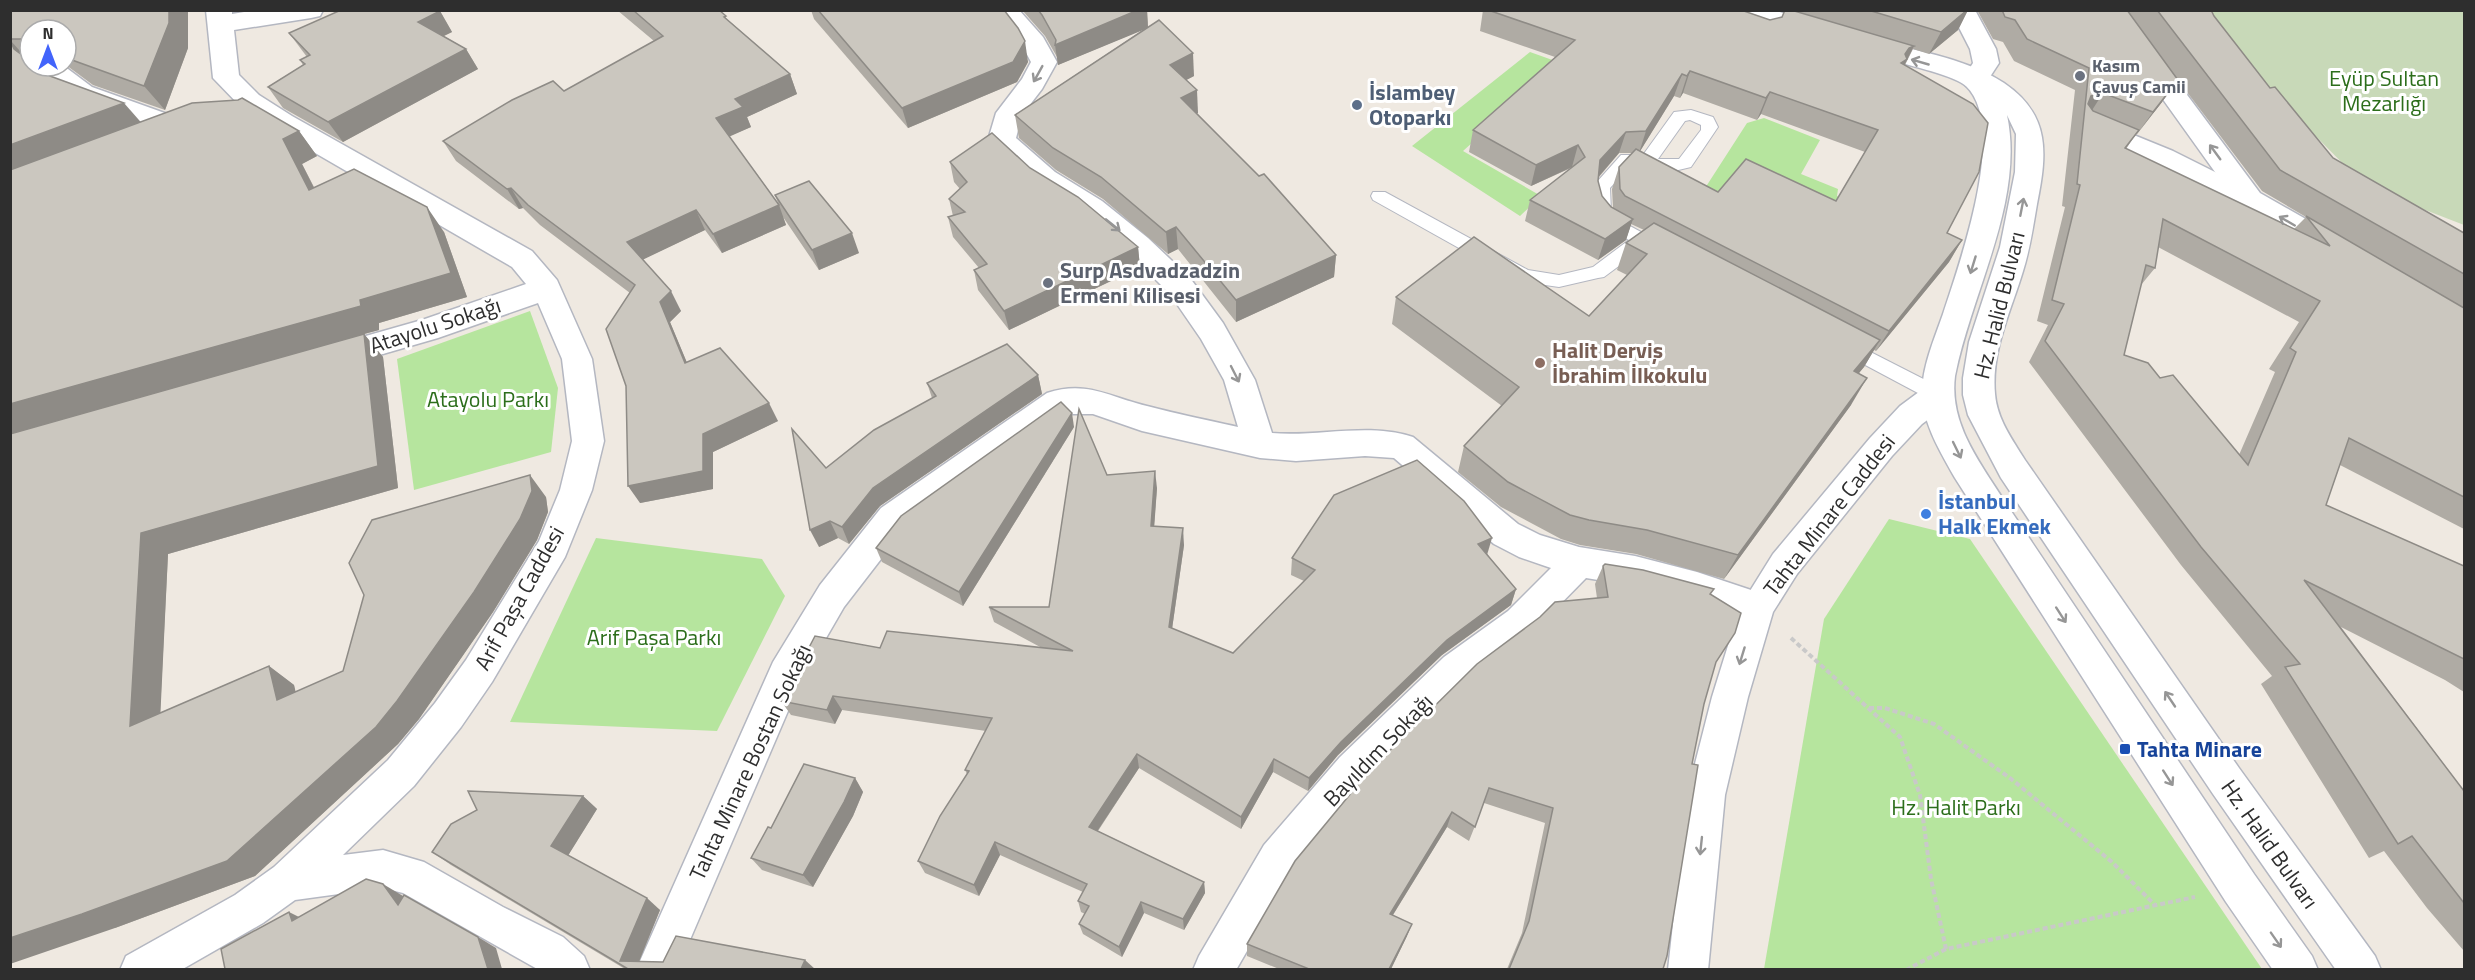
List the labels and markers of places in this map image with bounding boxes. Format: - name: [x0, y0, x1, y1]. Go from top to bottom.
- place label: Kasım Çavuş Camii: [2092, 52, 2186, 100]
- marker: Kasım Çavuş Camii: [2073, 69, 2087, 83]
- place label: İslambey Otoparkı: [1369, 75, 1455, 134]
- marker: İslambey Otoparkı: [1350, 98, 1364, 112]
- place label: Surp Asdvadzadzin Ermeni Kilisesi: [1060, 253, 1240, 312]
- marker: Surp Asdvadzadzin Ermeni Kilisesi: [1041, 276, 1055, 290]
- place label: Halit Derviş İbrahim İlkokulu: [1552, 333, 1708, 392]
- marker: Halit Derviş İbrahim İlkokulu: [1533, 356, 1547, 370]
- place label: İstanbul Halk Ekmek: [1938, 484, 2051, 543]
- marker: İstanbul Halk Ekmek: [1919, 507, 1933, 521]
- place label: Tahta Minare: [2137, 732, 2262, 766]
- marker: Tahta Minare: [2118, 742, 2132, 756]

